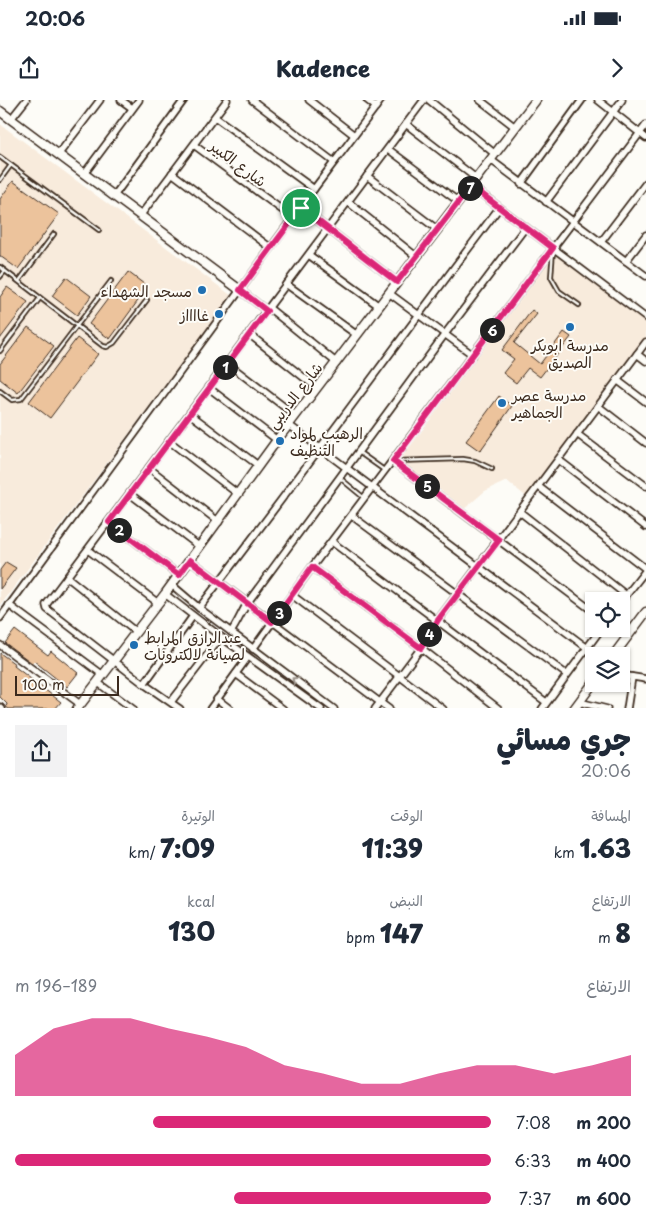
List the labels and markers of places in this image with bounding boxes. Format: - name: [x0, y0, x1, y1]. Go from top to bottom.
- pin: 7: [458, 176, 482, 200]
- pin: [280, 187, 322, 229]
- place label: مسجد الشهداء: [101, 279, 192, 302]
- marker: مسجد الشهداء: [196, 284, 208, 296]
- place label: غااااز: [179, 303, 209, 326]
- marker: غااااز: [213, 308, 225, 320]
- pin: 6: [480, 318, 504, 342]
- marker: مدرسة ابوبكر الصديق: [564, 321, 576, 333]
- place label: مدرسة ابوبكر الصديق: [530, 333, 609, 373]
- pin: 1: [212, 354, 238, 380]
- place label: مدرسة عصر الجماهير: [510, 383, 586, 423]
- marker: مدرسة عصر الجماهير: [496, 397, 508, 409]
- place label: الرهيب لمواد التنظيف: [290, 421, 363, 461]
- marker: الرهيب لمواد التنظيف: [274, 435, 286, 447]
- pin: 5: [414, 474, 440, 498]
- pin: 2: [106, 518, 132, 542]
- pin: 3: [266, 600, 292, 626]
- pin: 4: [416, 622, 442, 646]
- place label: عبدالرازق المرابط لصيانة لالكترونات: [144, 625, 245, 665]
- marker: عبدالرازق المرابط لصيانة لالكترونات: [128, 639, 140, 651]

